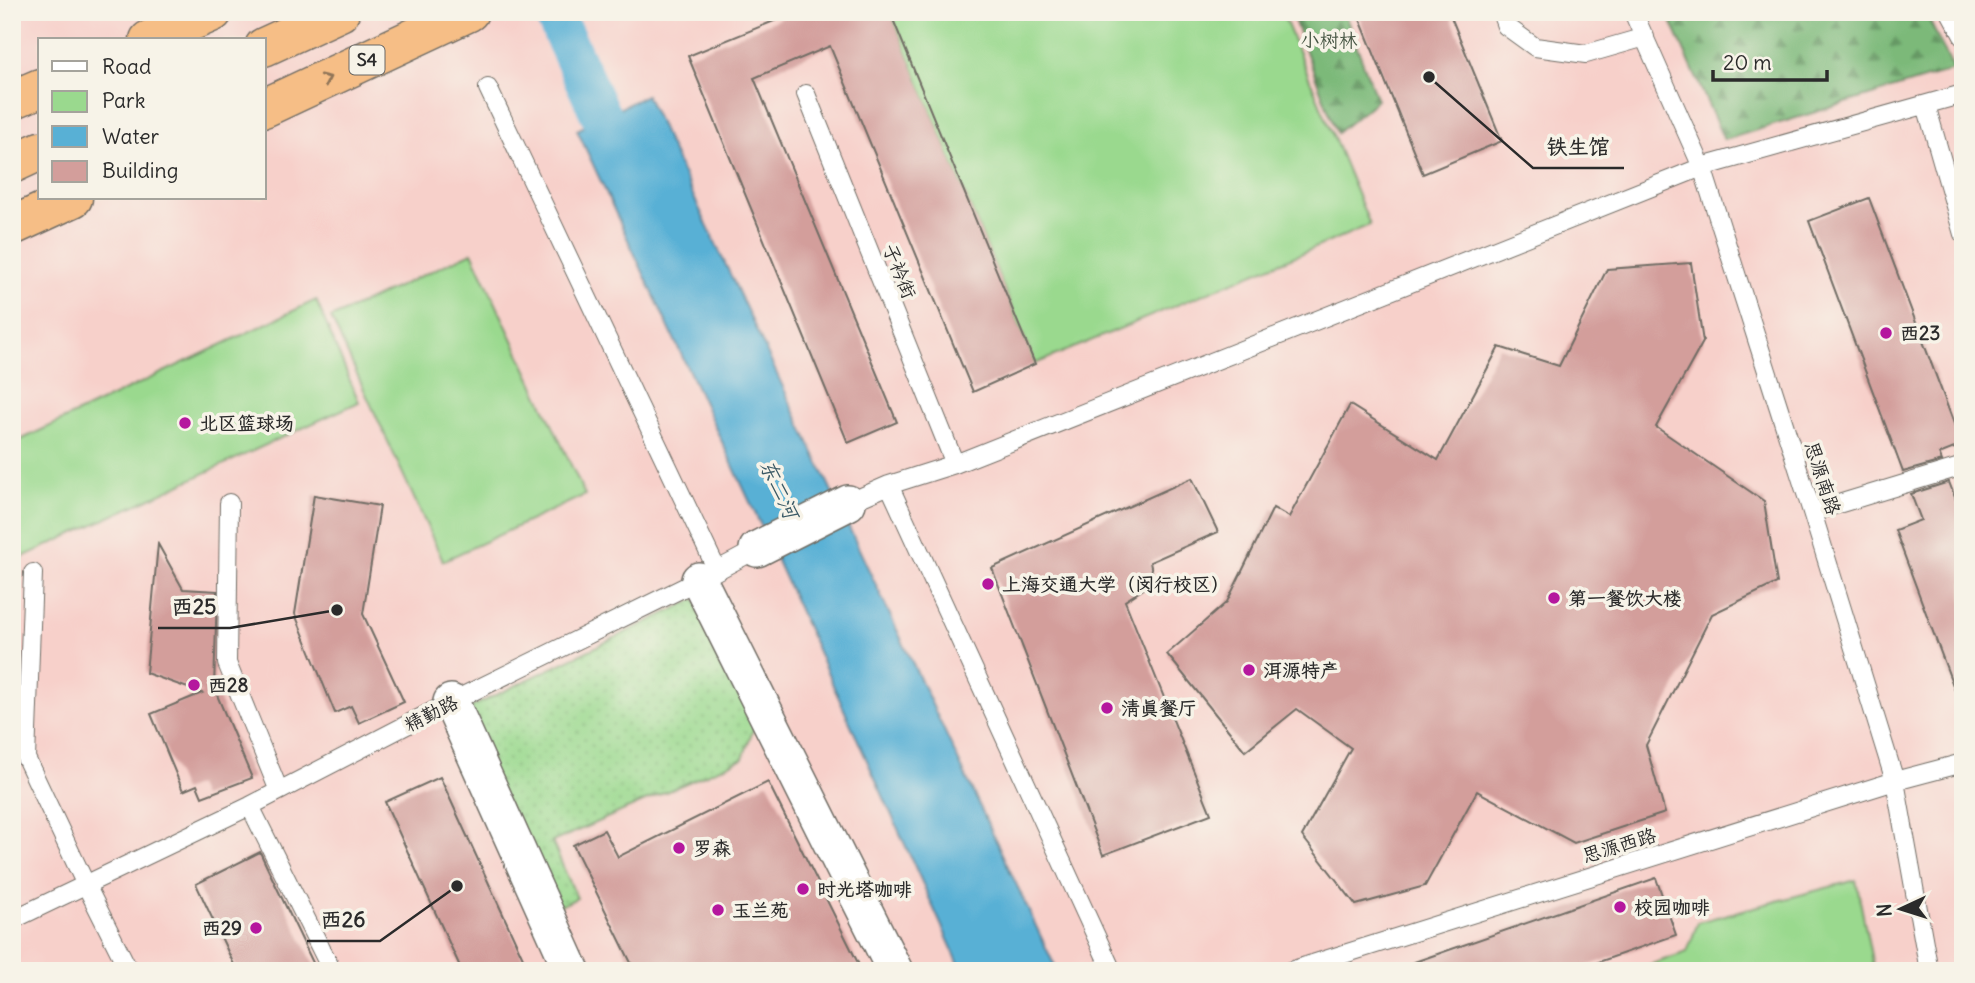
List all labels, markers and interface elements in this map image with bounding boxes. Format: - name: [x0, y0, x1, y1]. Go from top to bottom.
- park label: 小树林: [1300, 28, 1358, 52]
- legend: [38, 38, 266, 200]
- scale bar: [1713, 38, 1826, 82]
- road number: S4: [350, 46, 384, 74]
- text: 20 m: [1723, 49, 1772, 76]
- text: Road: [102, 53, 151, 80]
- one-way arrow: [319, 73, 331, 87]
- text: Park: [102, 87, 145, 114]
- text: Water: [102, 123, 160, 150]
- callout: 铁生馆: [1533, 126, 1624, 168]
- text: 铁生馆: [1547, 133, 1610, 160]
- text: Building: [102, 157, 178, 184]
- street label: 子衿街: [878, 240, 922, 302]
- place label: 西23: [1900, 321, 1940, 345]
- marker: 西23: [1878, 325, 1894, 341]
- place label: 北区篮球场: [199, 411, 294, 435]
- marker: 北区篮球场: [177, 415, 193, 431]
- street label: 思源南路: [1800, 438, 1846, 518]
- water label: 东二河: [754, 455, 806, 526]
- place label: 上海交通大学（闵行校区）: [1002, 572, 1230, 596]
- marker: 上海交通大学（闵行校区）: [980, 576, 996, 592]
- callout: 西25: [158, 586, 230, 628]
- place label: 第一餐饮大楼: [1568, 586, 1682, 610]
- marker: 第一餐饮大楼: [1546, 590, 1562, 606]
- text: 西25: [172, 593, 216, 620]
- place label: 洱源特产: [1263, 658, 1339, 682]
- marker: 洱源特产: [1241, 662, 1257, 678]
- place label: 西28: [208, 673, 248, 697]
- marker: 西28: [186, 677, 202, 693]
- street label: 精勤路: [400, 689, 462, 737]
- place label: 清真餐厅: [1121, 696, 1197, 720]
- marker: 清真餐厅: [1099, 700, 1115, 716]
- street label: 思源西路: [1579, 822, 1659, 868]
- place label: 罗森: [693, 836, 731, 860]
- marker: 罗森: [671, 840, 687, 856]
- north arrow: [1867, 874, 1937, 944]
- place label: 时光塔咖啡: [817, 877, 912, 901]
- marker: 时光塔咖啡: [795, 881, 811, 897]
- place label: 校园咖啡: [1634, 895, 1710, 919]
- place label: 玉兰苑: [732, 898, 789, 922]
- callout: 西26: [307, 899, 380, 941]
- marker: 校园咖啡: [1612, 899, 1628, 915]
- marker: 玉兰苑: [710, 902, 726, 918]
- text: N: [1872, 903, 1896, 918]
- text: 西26: [321, 906, 365, 933]
- place label: 西29: [202, 916, 242, 940]
- marker: 西29: [248, 920, 264, 936]

